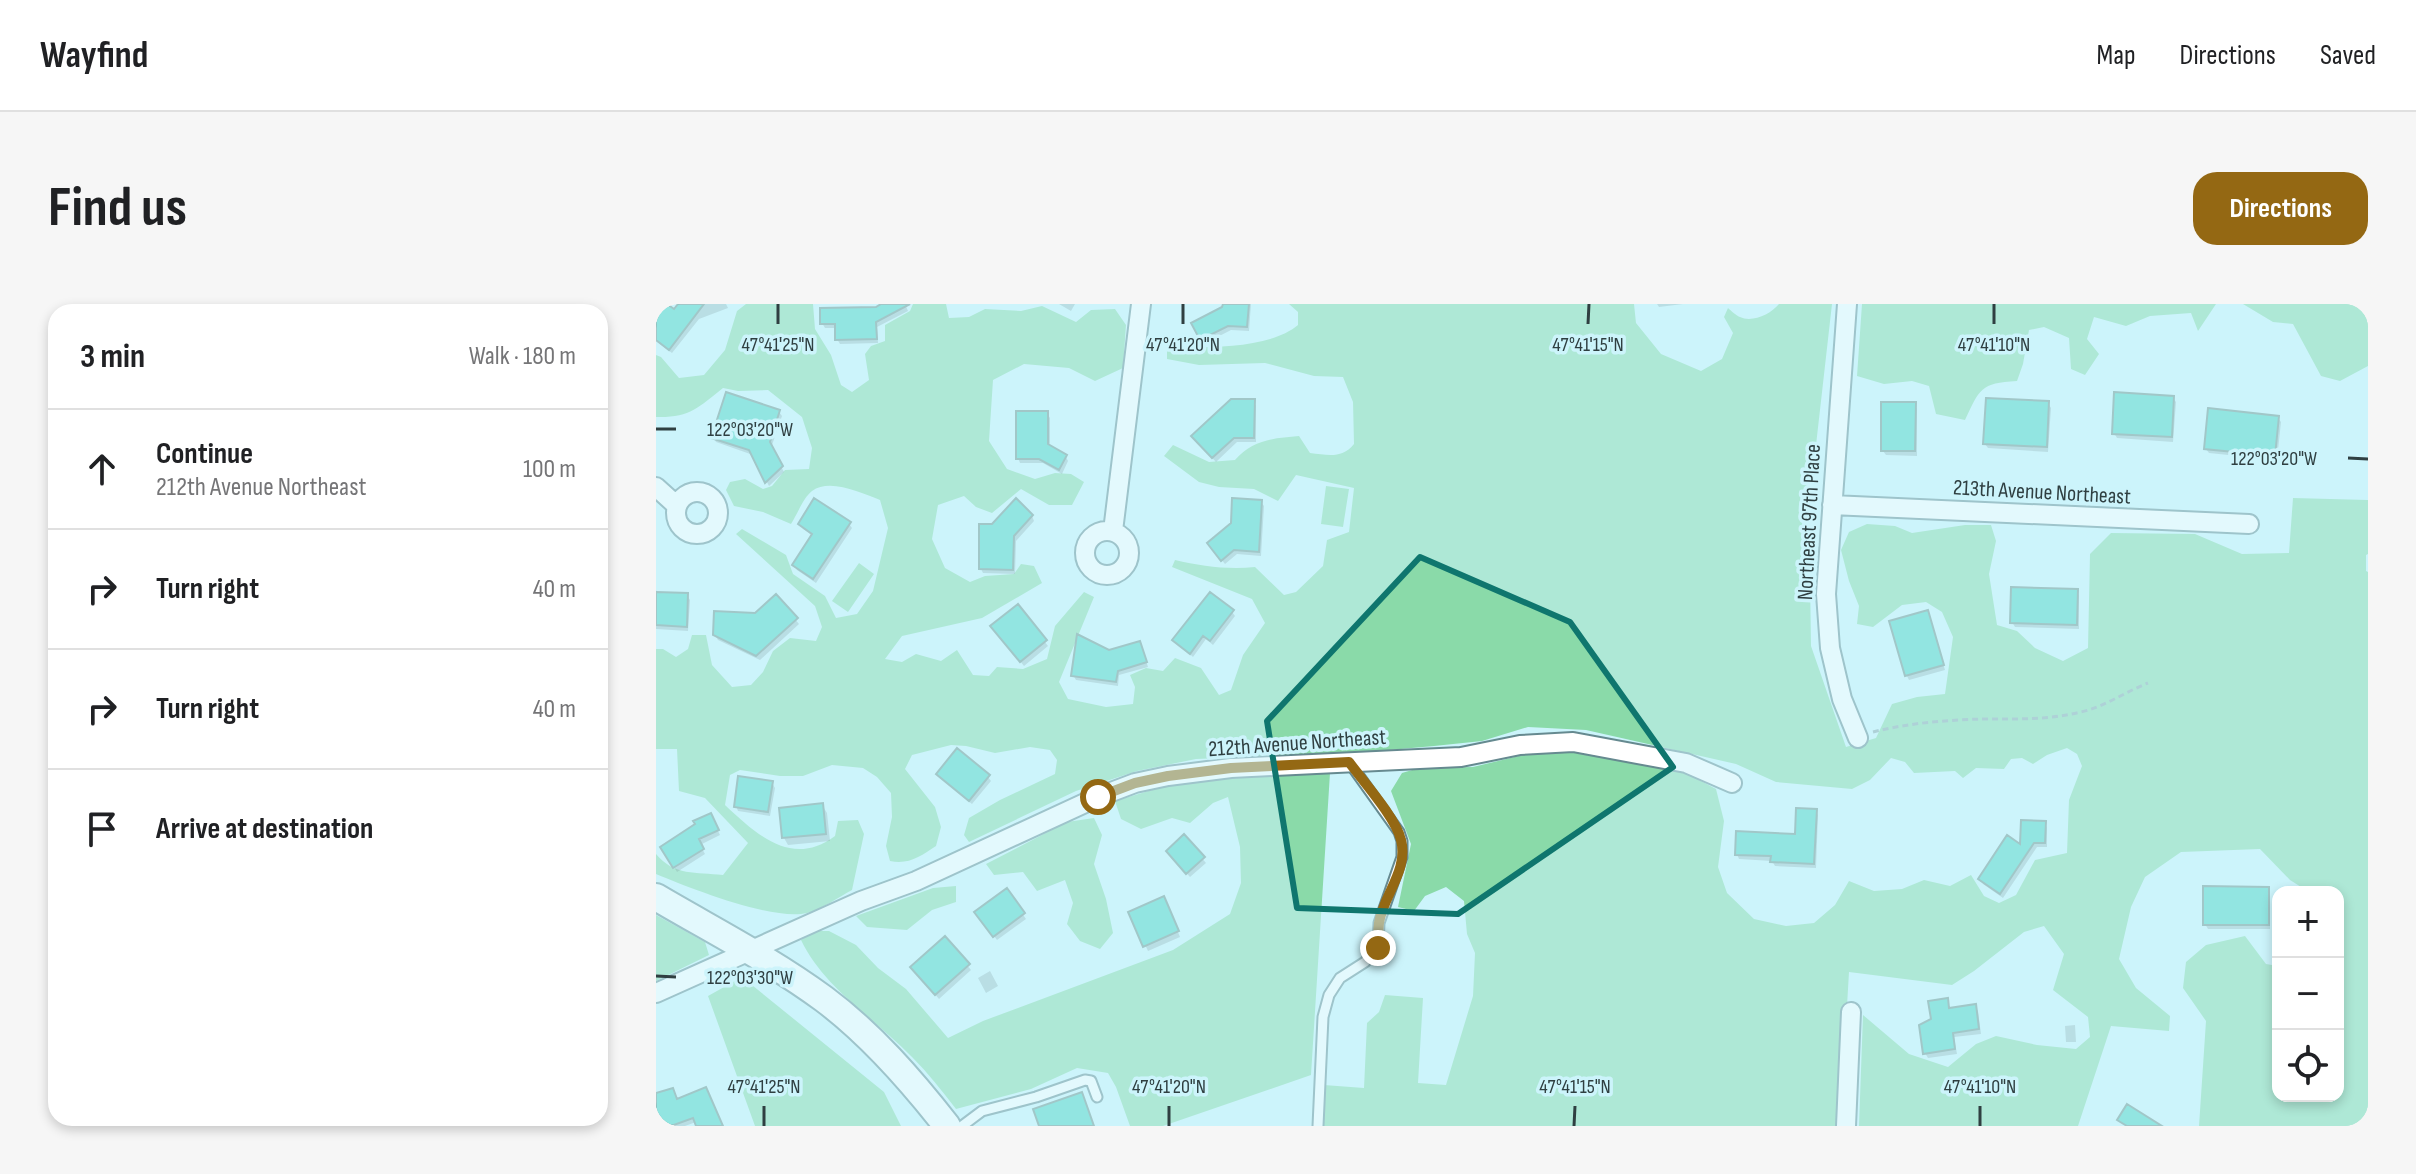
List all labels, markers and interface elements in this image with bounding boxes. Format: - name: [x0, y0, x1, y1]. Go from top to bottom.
- text: Wayfind: [40, 33, 148, 78]
- text: Map: [2097, 39, 2136, 72]
- text: Directions: [2180, 39, 2276, 72]
- text: Saved: [2320, 39, 2376, 72]
- button: Directions: [2193, 172, 2368, 245]
- text: Find us: [48, 175, 187, 242]
- text: 47°41'25"N: [742, 333, 814, 357]
- text: 47°41'20"N: [1146, 333, 1220, 357]
- text: 47°41'15"N: [1552, 333, 1624, 357]
- text: 47°41'10"N: [1958, 333, 2030, 357]
- text: 3 min: [80, 336, 145, 377]
- text: Walk · 180 m: [469, 341, 576, 372]
- text: 122°03'20"W: [707, 418, 793, 442]
- text: Continue: [156, 436, 253, 472]
- street label: Northeast 97th Place: [1792, 443, 1827, 601]
- icon: ahead: [80, 447, 124, 491]
- text: 122°03'20"W: [2231, 447, 2317, 471]
- text: 100 m: [523, 454, 576, 485]
- text: 212th Avenue Northeast: [156, 472, 366, 503]
- street label: 213th Avenue Northeast: [1952, 474, 2132, 511]
- icon: right: [80, 567, 124, 611]
- text: Turn right: [156, 571, 259, 607]
- text: 40 m: [533, 574, 576, 605]
- icon: right: [80, 687, 124, 731]
- text: Turn right: [156, 691, 259, 727]
- text: 40 m: [533, 694, 576, 725]
- street label: 212th Avenue Northeast: [1207, 724, 1387, 763]
- route start: [1080, 779, 1116, 815]
- icon: arrive: [80, 807, 124, 851]
- text: Arrive at destination: [156, 811, 373, 847]
- map controls: [2272, 886, 2344, 1102]
- button: +: [2272, 886, 2344, 958]
- route end: [1360, 930, 1396, 966]
- button: −: [2272, 958, 2344, 1030]
- text: 122°03'30"W: [707, 966, 793, 990]
- button: locate: [2272, 1030, 2344, 1102]
- text: 47°41'25"N: [728, 1075, 800, 1099]
- text: 47°41'20"N: [1132, 1075, 1206, 1099]
- text: 47°41'15"N: [1539, 1075, 1611, 1099]
- text: 47°41'10"N: [1944, 1075, 2016, 1099]

